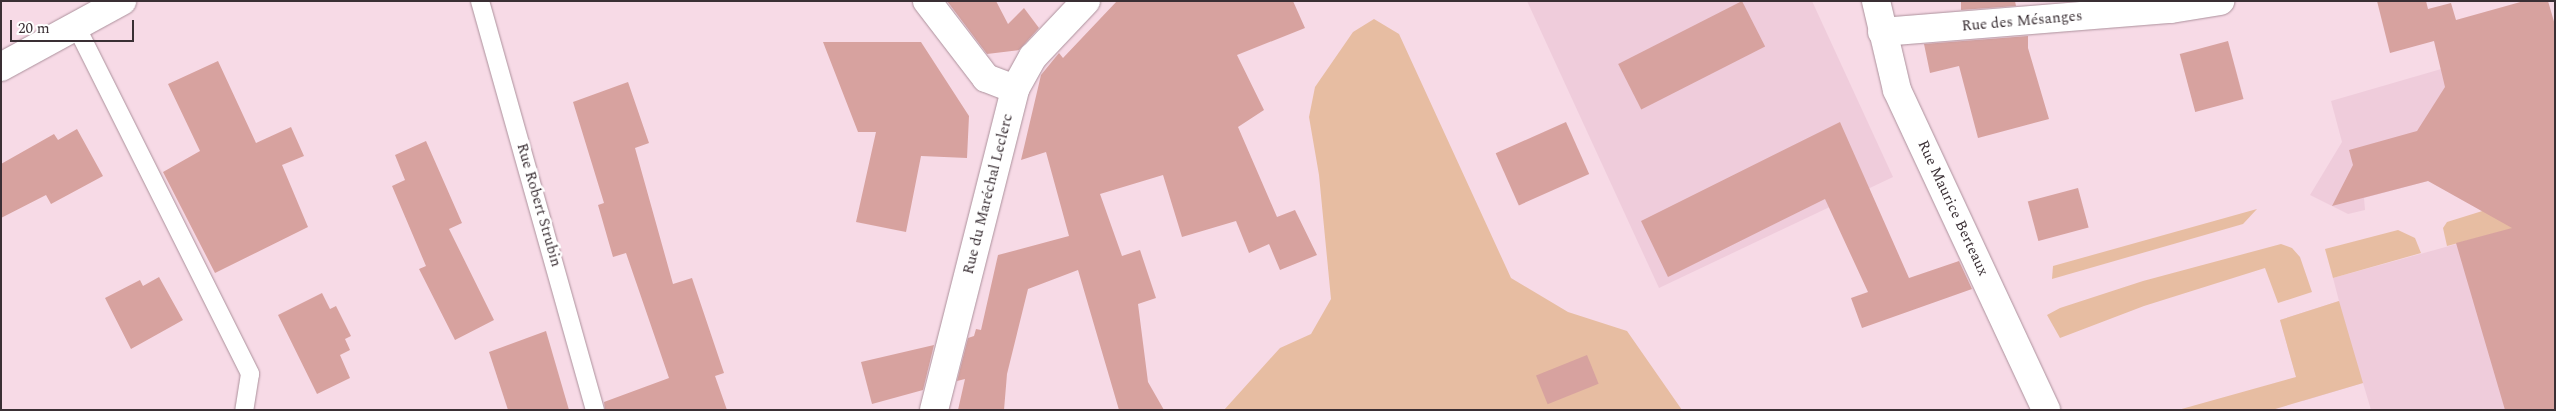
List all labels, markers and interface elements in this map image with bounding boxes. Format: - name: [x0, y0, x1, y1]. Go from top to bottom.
- street label: Rue des Mésanges: [1961, 7, 2083, 35]
- scale bar: [12, 10, 136, 42]
- text: 20 m: [18, 17, 50, 40]
- street label: Rue du Maréchal Leclerc: [959, 112, 1017, 276]
- street label: Rue Maurice Berteaux: [1914, 137, 1992, 279]
- street label: Rue Robert Strubin: [513, 141, 565, 269]

